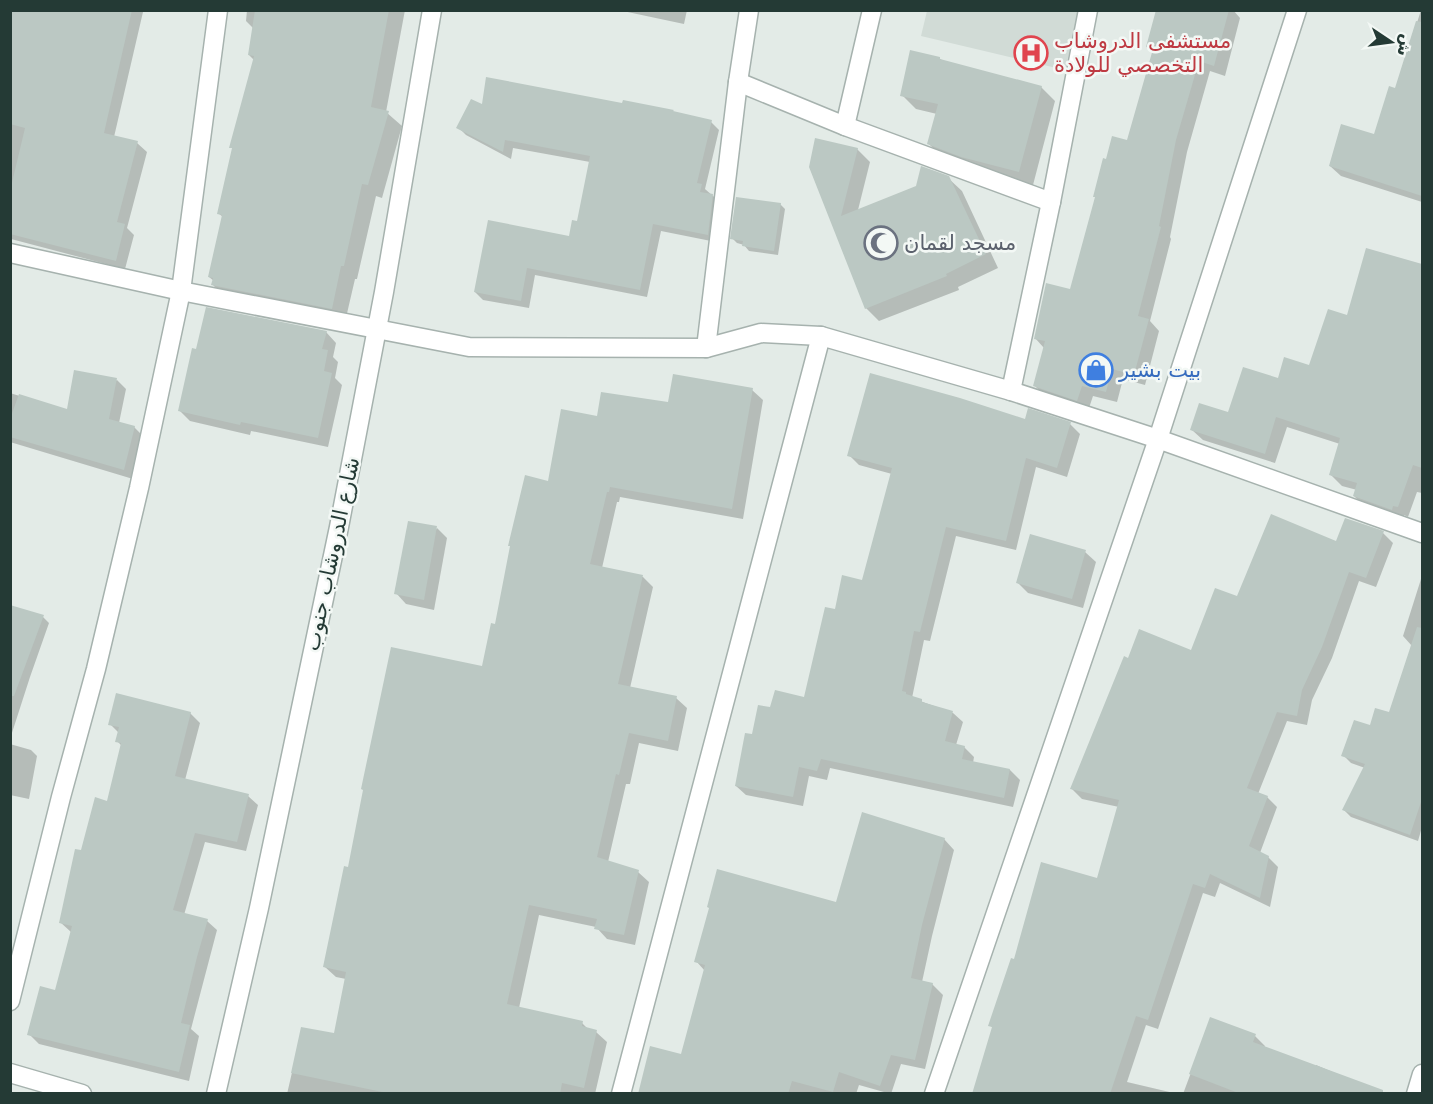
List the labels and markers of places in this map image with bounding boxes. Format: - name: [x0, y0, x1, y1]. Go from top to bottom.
- place label: مستشفى الدروشاب التخصصي للولادة: [1054, 29, 1231, 77]
- hospital icon: مستشفى الدروشاب التخصصي للولادة: [1013, 35, 1049, 71]
- mosque icon: مسجد لقمان: [863, 225, 899, 261]
- place label: مسجد لقمان: [904, 231, 1016, 255]
- shop icon: بيت بشير: [1078, 352, 1114, 388]
- place label: بيت بشير: [1118, 358, 1201, 382]

